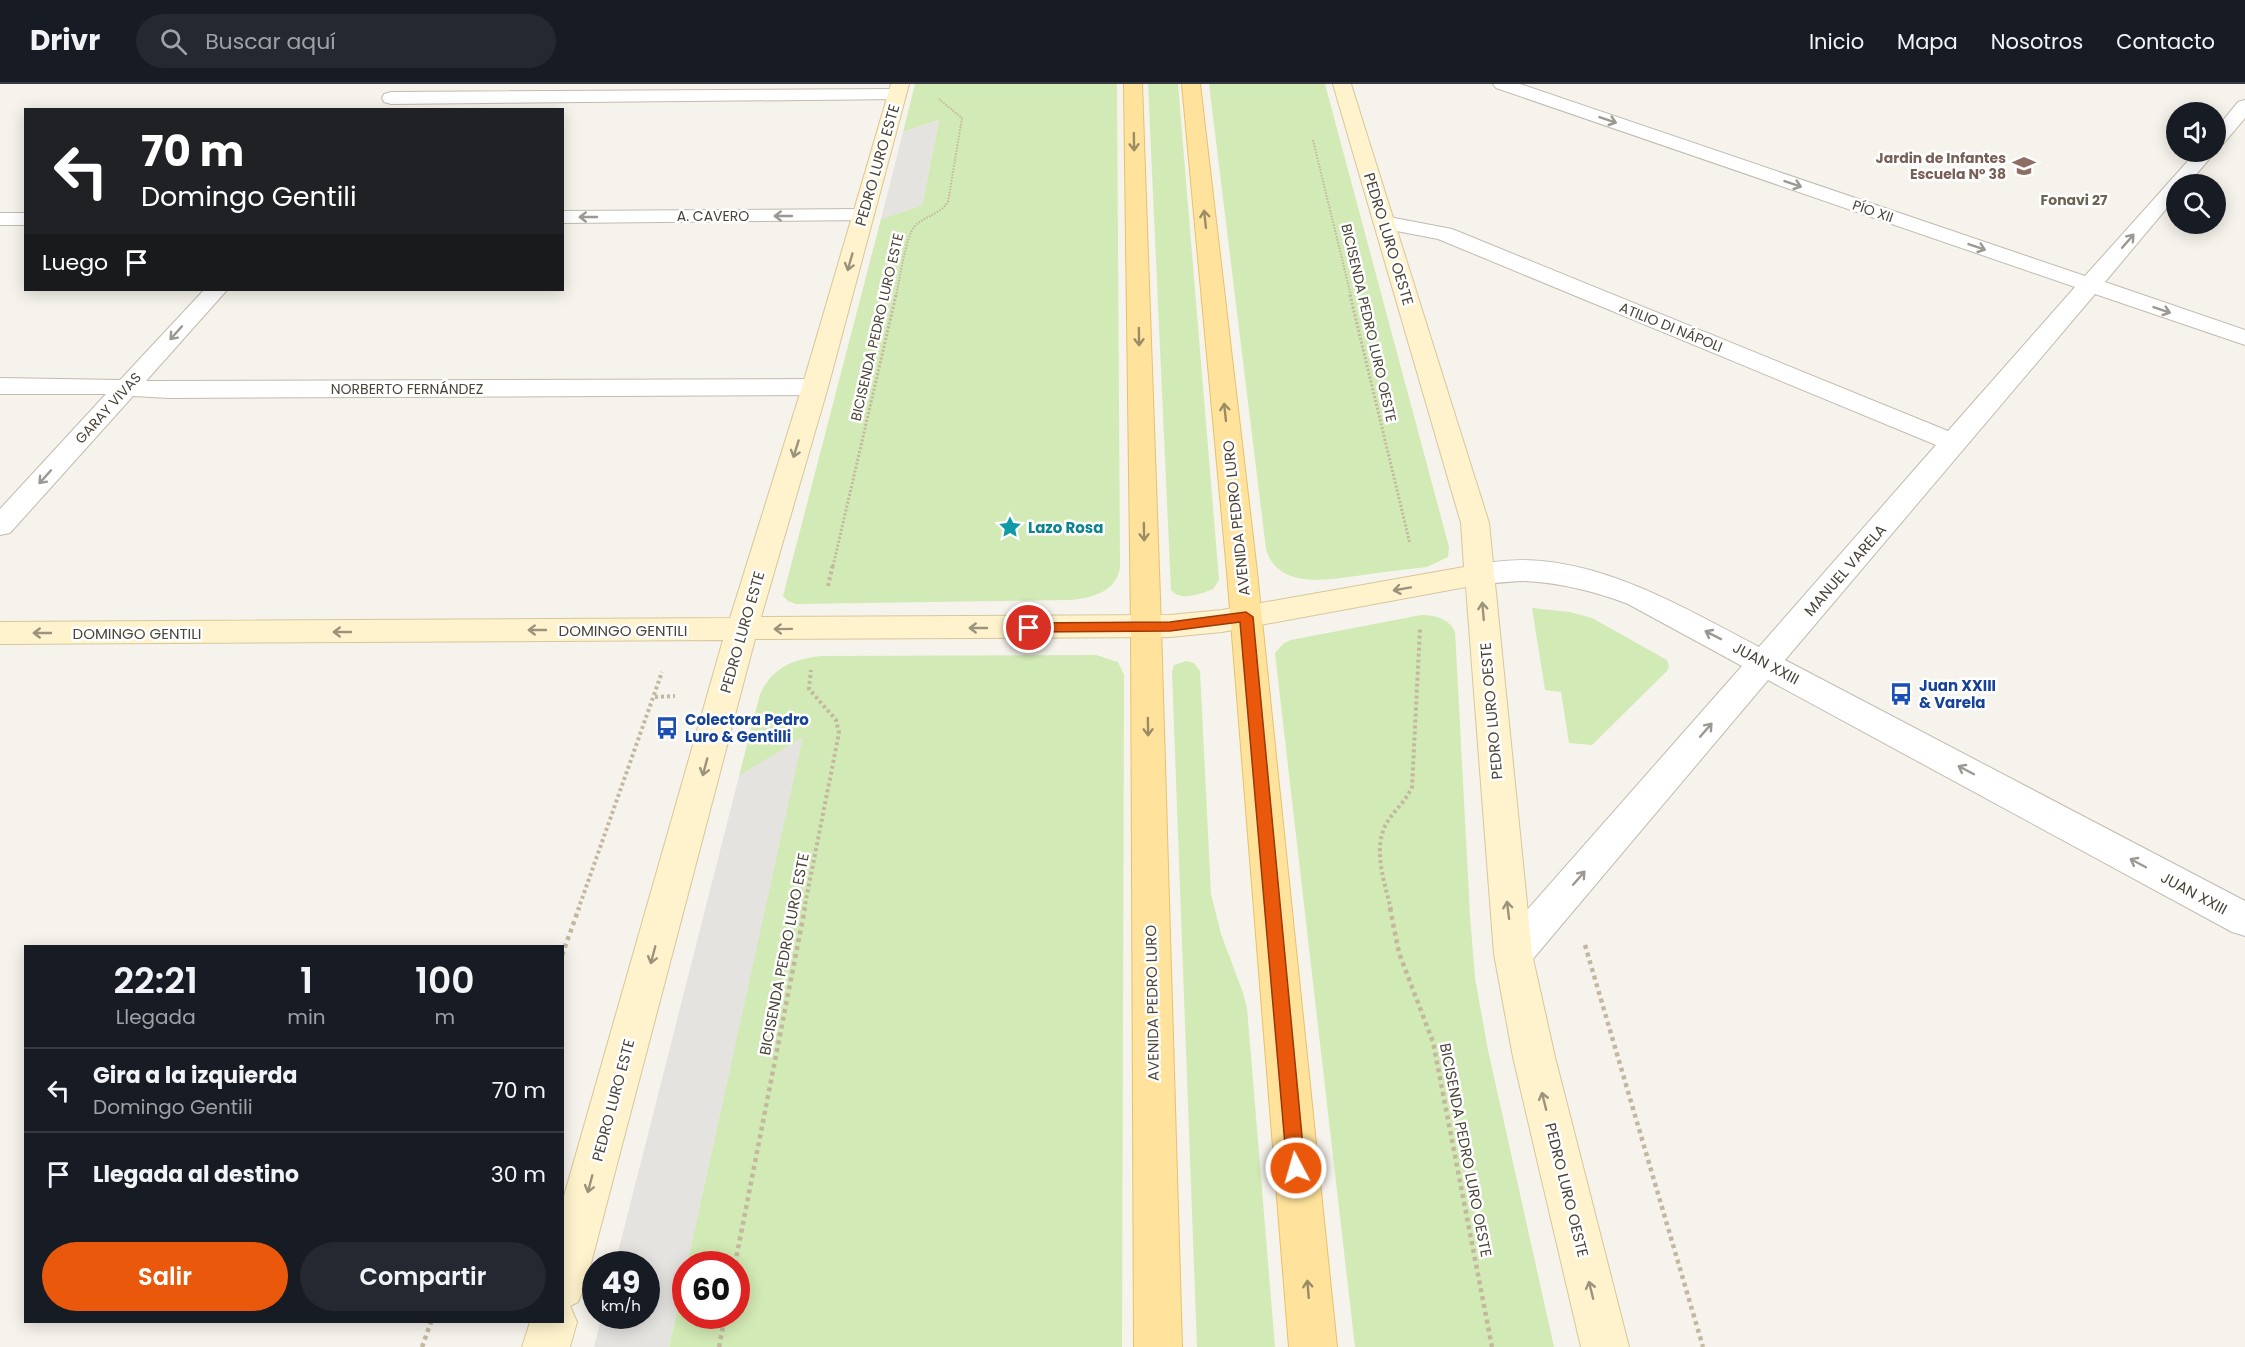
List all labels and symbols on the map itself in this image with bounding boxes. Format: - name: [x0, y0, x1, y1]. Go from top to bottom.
- street label: PEDRO LURO ESTE: [850, 102, 904, 228]
- one-way arrow: [1598, 116, 1617, 127]
- one-way arrow: [1128, 132, 1140, 152]
- place label: Jardin de Infantes Escuela N° 38: [1876, 148, 2006, 184]
- school or university icon: Jardin de Infantes Escuela N° 38: [2011, 153, 2037, 179]
- street label: PEDRO LURO OESTE: [1359, 170, 1419, 308]
- one-way arrow: [1783, 179, 1802, 190]
- district label: Fonavi 27: [2041, 190, 2108, 210]
- street label: PÍO XII: [1850, 195, 1896, 227]
- street label: A. CAVERO: [677, 206, 749, 226]
- one-way arrow: [1199, 209, 1210, 229]
- one-way arrow: [774, 210, 794, 222]
- one-way arrow: [579, 211, 599, 223]
- street label: BICISENDA PEDRO LURO OESTE: [1336, 222, 1402, 424]
- street label: BICISENDA PEDRO LURO ESTE: [846, 231, 908, 423]
- one-way arrow: [2122, 233, 2135, 249]
- one-way arrow: [1967, 242, 1986, 253]
- one-way arrow: [844, 252, 855, 271]
- street label: ATILIO DI NÁPOLI: [1616, 297, 1726, 357]
- one-way arrow: [2152, 305, 2171, 316]
- one-way arrow: [169, 325, 183, 340]
- one-way arrow: [1133, 327, 1145, 347]
- street label: GARAY VIVAS: [70, 368, 146, 448]
- street label: NORBERTO FERNÁNDEZ: [331, 379, 483, 399]
- one-way arrow: [1220, 403, 1231, 423]
- one-way arrow: [790, 439, 801, 458]
- street label: AVENIDA PEDRO LURO: [1217, 439, 1255, 597]
- one-way arrow: [38, 469, 52, 484]
- place icon: Lazo Rosa: [997, 514, 1023, 540]
- place label: Lazo Rosa: [1028, 517, 1103, 538]
- street label: MANUEL VARELA: [1799, 520, 1891, 620]
- one-way arrow: [1138, 522, 1150, 542]
- street label: PEDRO LURO ESTE: [715, 569, 769, 695]
- one-way arrow: [1392, 584, 1412, 595]
- one-way arrow: [1477, 601, 1488, 621]
- pin: [1003, 602, 1054, 653]
- street label: DOMINGO GENTILI: [559, 620, 687, 641]
- one-way arrow: [969, 622, 989, 634]
- street label: DOMINGO GENTILI: [73, 623, 201, 644]
- one-way arrow: [774, 623, 794, 635]
- one-way arrow: [527, 625, 547, 636]
- one-way arrow: [332, 626, 352, 638]
- one-way arrow: [32, 627, 52, 639]
- one-way arrow: [1704, 629, 1722, 641]
- street label: JUAN XXIII: [1729, 637, 1803, 689]
- street label: PEDRO LURO OESTE: [1475, 642, 1507, 780]
- place label: Juan XXIII & Varela: [1919, 675, 1996, 713]
- bus stop icon: Juan XXIII & Varela: [1888, 681, 1914, 707]
- place label: Colectora Pedro Luro & Gentilli: [685, 709, 809, 747]
- bus stop icon: Colectora Pedro Luro & Gentilli: [654, 715, 680, 741]
- one-way arrow: [1142, 717, 1153, 737]
- one-way arrow: [1699, 723, 1713, 738]
- one-way arrow: [698, 757, 710, 776]
- one-way arrow: [1957, 764, 1975, 776]
- street label: BICISENDA PEDRO LURO ESTE: [754, 851, 814, 1057]
- one-way arrow: [2130, 857, 2147, 869]
- street label: JUAN XXIII: [2157, 867, 2231, 919]
- one-way arrow: [1572, 871, 1586, 886]
- one-way arrow: [1502, 900, 1513, 920]
- street label: AVENIDA PEDRO LURO: [1140, 924, 1164, 1081]
- one-way arrow: [647, 945, 658, 964]
- street label: PEDRO LURO ESTE: [587, 1037, 639, 1163]
- street label: BICISENDA PEDRO LURO OESTE: [1435, 1041, 1497, 1259]
- one-way arrow: [1538, 1092, 1550, 1111]
- street label: PEDRO LURO OESTE: [1540, 1121, 1594, 1259]
- position arrow: [1264, 1136, 1328, 1200]
- one-way arrow: [584, 1174, 596, 1193]
- speed limit sign: 60: [672, 1251, 750, 1329]
- one-way arrow: [1302, 1279, 1313, 1299]
- one-way arrow: [1585, 1281, 1597, 1300]

